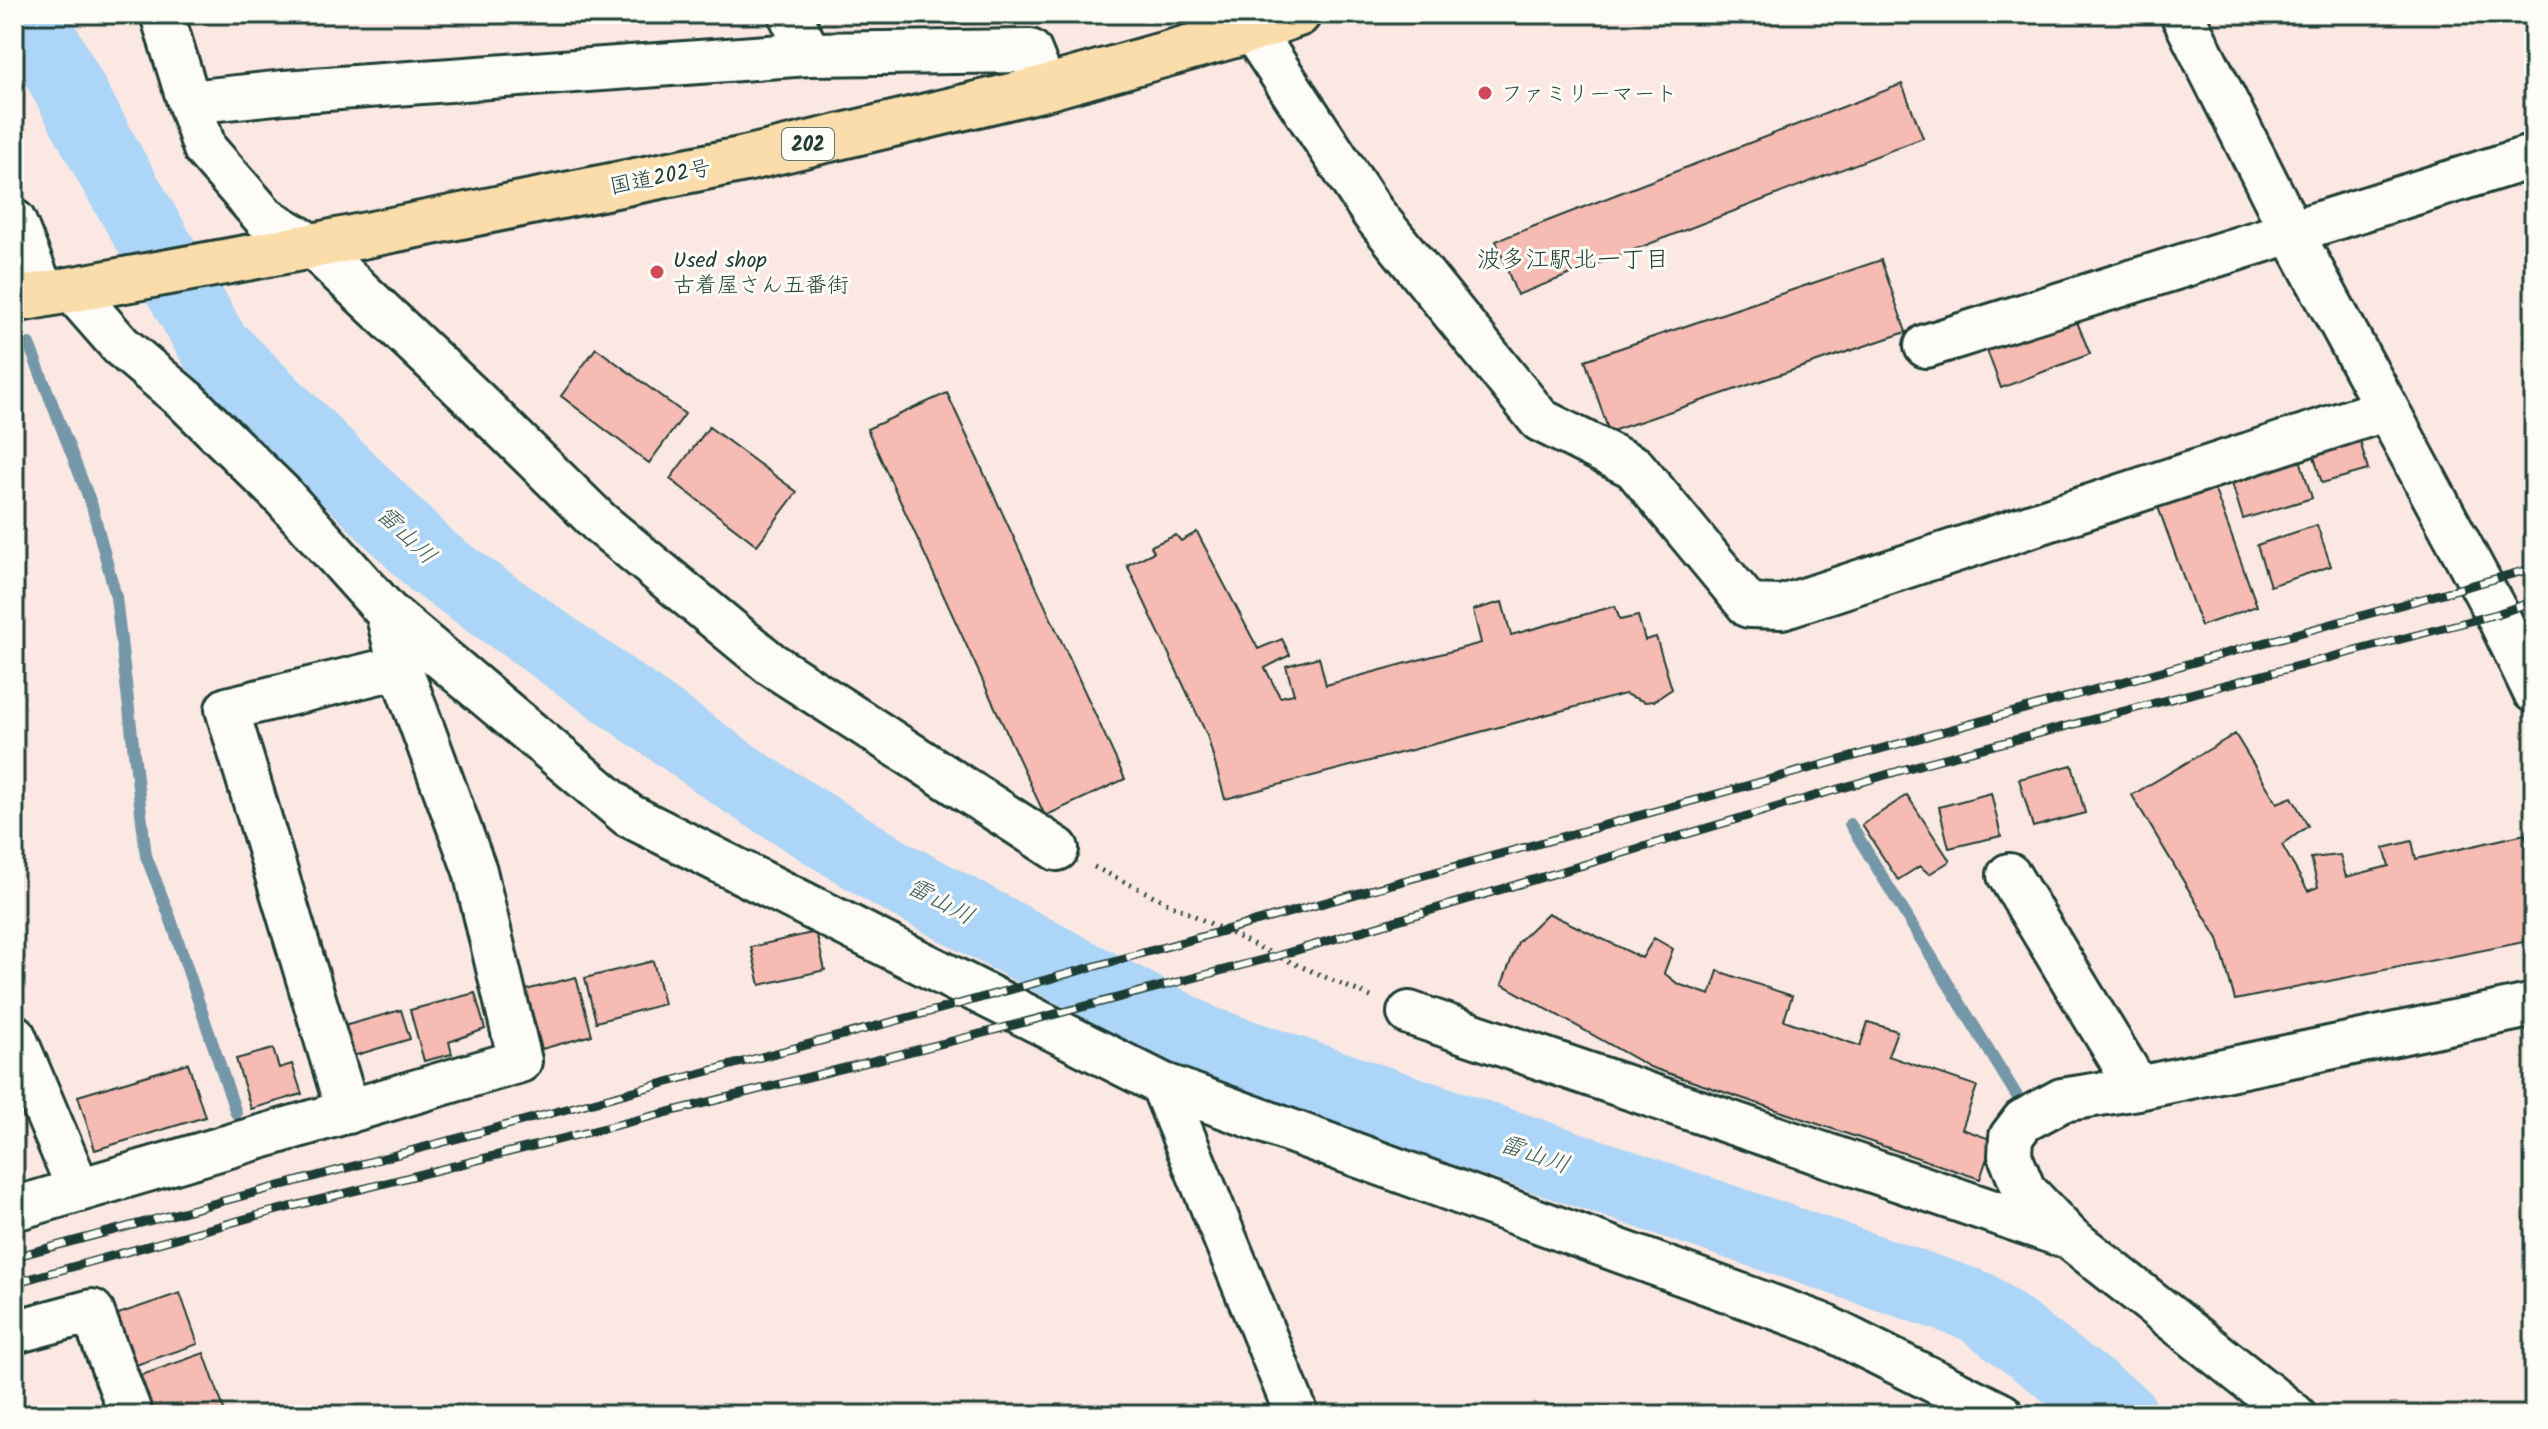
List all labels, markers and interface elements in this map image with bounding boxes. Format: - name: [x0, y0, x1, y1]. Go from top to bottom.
- place label: ファミリーマート: [1501, 78, 1677, 113]
- marker: ファミリーマート: [1476, 84, 1494, 102]
- road number: 202: [782, 128, 834, 160]
- street label: 国道202号: [607, 151, 714, 205]
- district label: 波多江駅北一丁目: [1477, 241, 1669, 280]
- place label: Used shop 古着屋さん五番街: [673, 244, 849, 304]
- marker: Used shop 古着屋さん五番街: [648, 263, 666, 281]
- water label: 雷山川: [367, 497, 445, 575]
- water label: 雷山川: [899, 868, 981, 936]
- water label: 雷山川: [1494, 1125, 1575, 1186]

